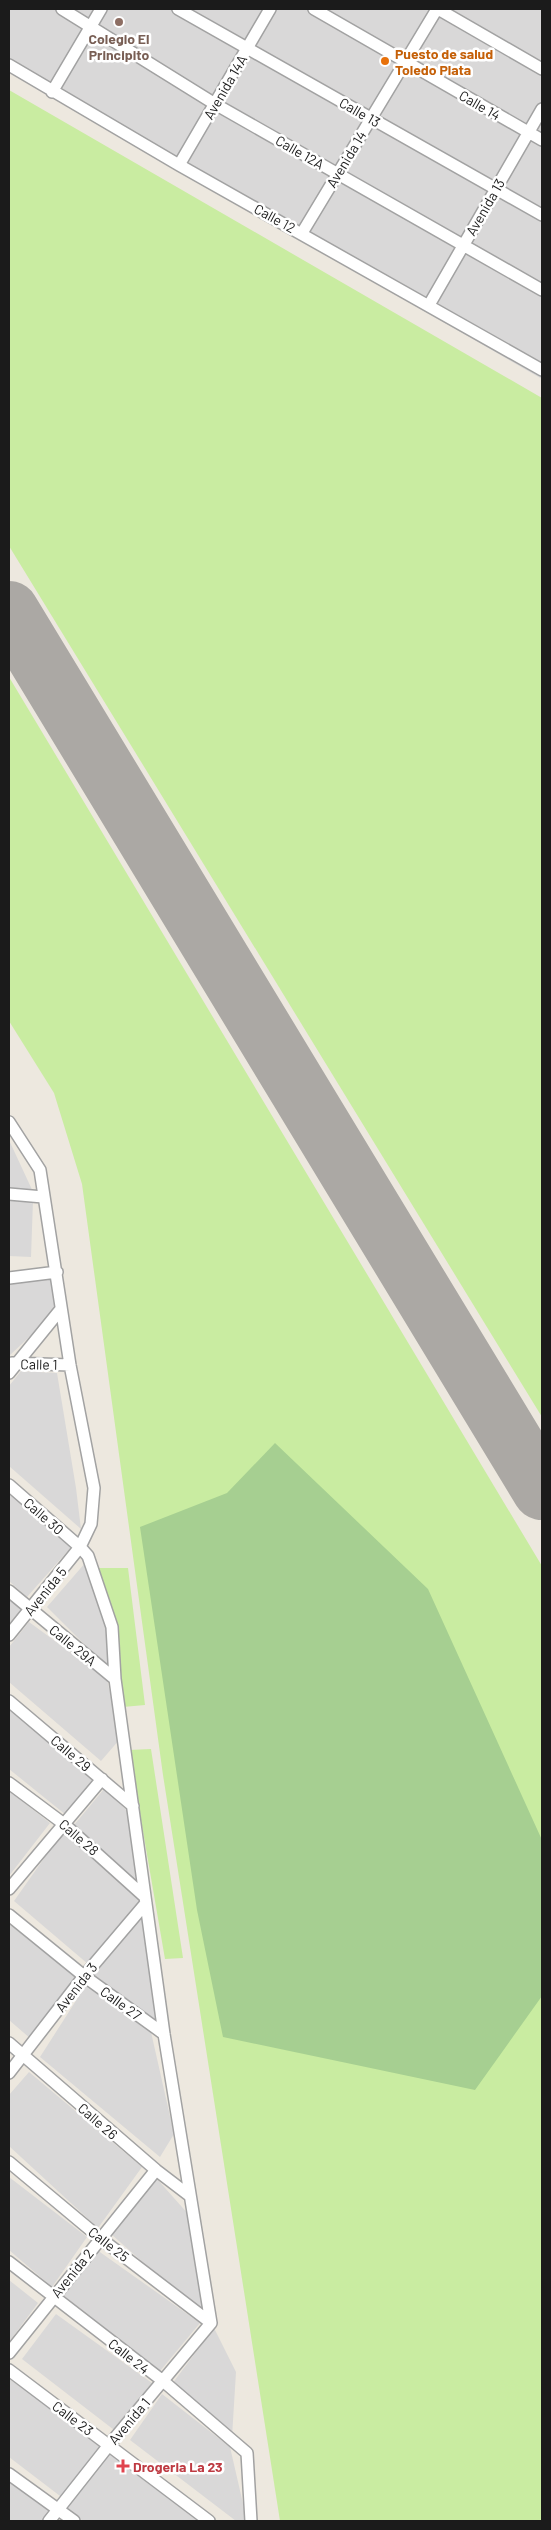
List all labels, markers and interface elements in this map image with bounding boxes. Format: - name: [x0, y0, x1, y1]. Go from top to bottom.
- marker: Colegio El Principito: [113, 16, 125, 28]
- place label: Colegio El Principito: [89, 30, 149, 63]
- place label: Puesto de salud Toledo Plata: [395, 45, 493, 78]
- street label: Avenida 14A: [200, 51, 251, 122]
- marker: Puesto de salud Toledo Plata: [379, 55, 391, 67]
- street label: Calle 14: [456, 86, 504, 124]
- street label: Calle 13: [337, 94, 383, 130]
- street label: Avenida 14: [322, 127, 370, 191]
- street label: Calle 12A: [273, 131, 328, 173]
- street label: Avenida 13: [462, 176, 508, 238]
- street label: Calle 12: [251, 200, 299, 236]
- street label: Calle 1: [20, 1355, 58, 1373]
- street label: Calle 30: [21, 1494, 67, 1538]
- street label: Avenida 5: [20, 1563, 70, 1619]
- street label: Calle 29A: [46, 1621, 100, 1669]
- street label: Calle 29: [48, 1731, 94, 1775]
- street label: Calle 28: [56, 1815, 102, 1859]
- street label: Avenida 3: [51, 1959, 101, 2015]
- street label: Calle 27: [97, 1982, 145, 2024]
- street label: Calle 26: [75, 2099, 121, 2143]
- street label: Calle 25: [85, 2223, 133, 2265]
- street label: Avenida 2: [47, 2245, 97, 2301]
- street label: Calle 24: [105, 2335, 153, 2377]
- street label: Avenida 1: [105, 2394, 153, 2448]
- street label: Calle 23: [49, 2397, 97, 2439]
- place label: Drogeria La 23: [133, 2458, 223, 2475]
- marker: Drogeria La 23: [117, 2460, 129, 2472]

